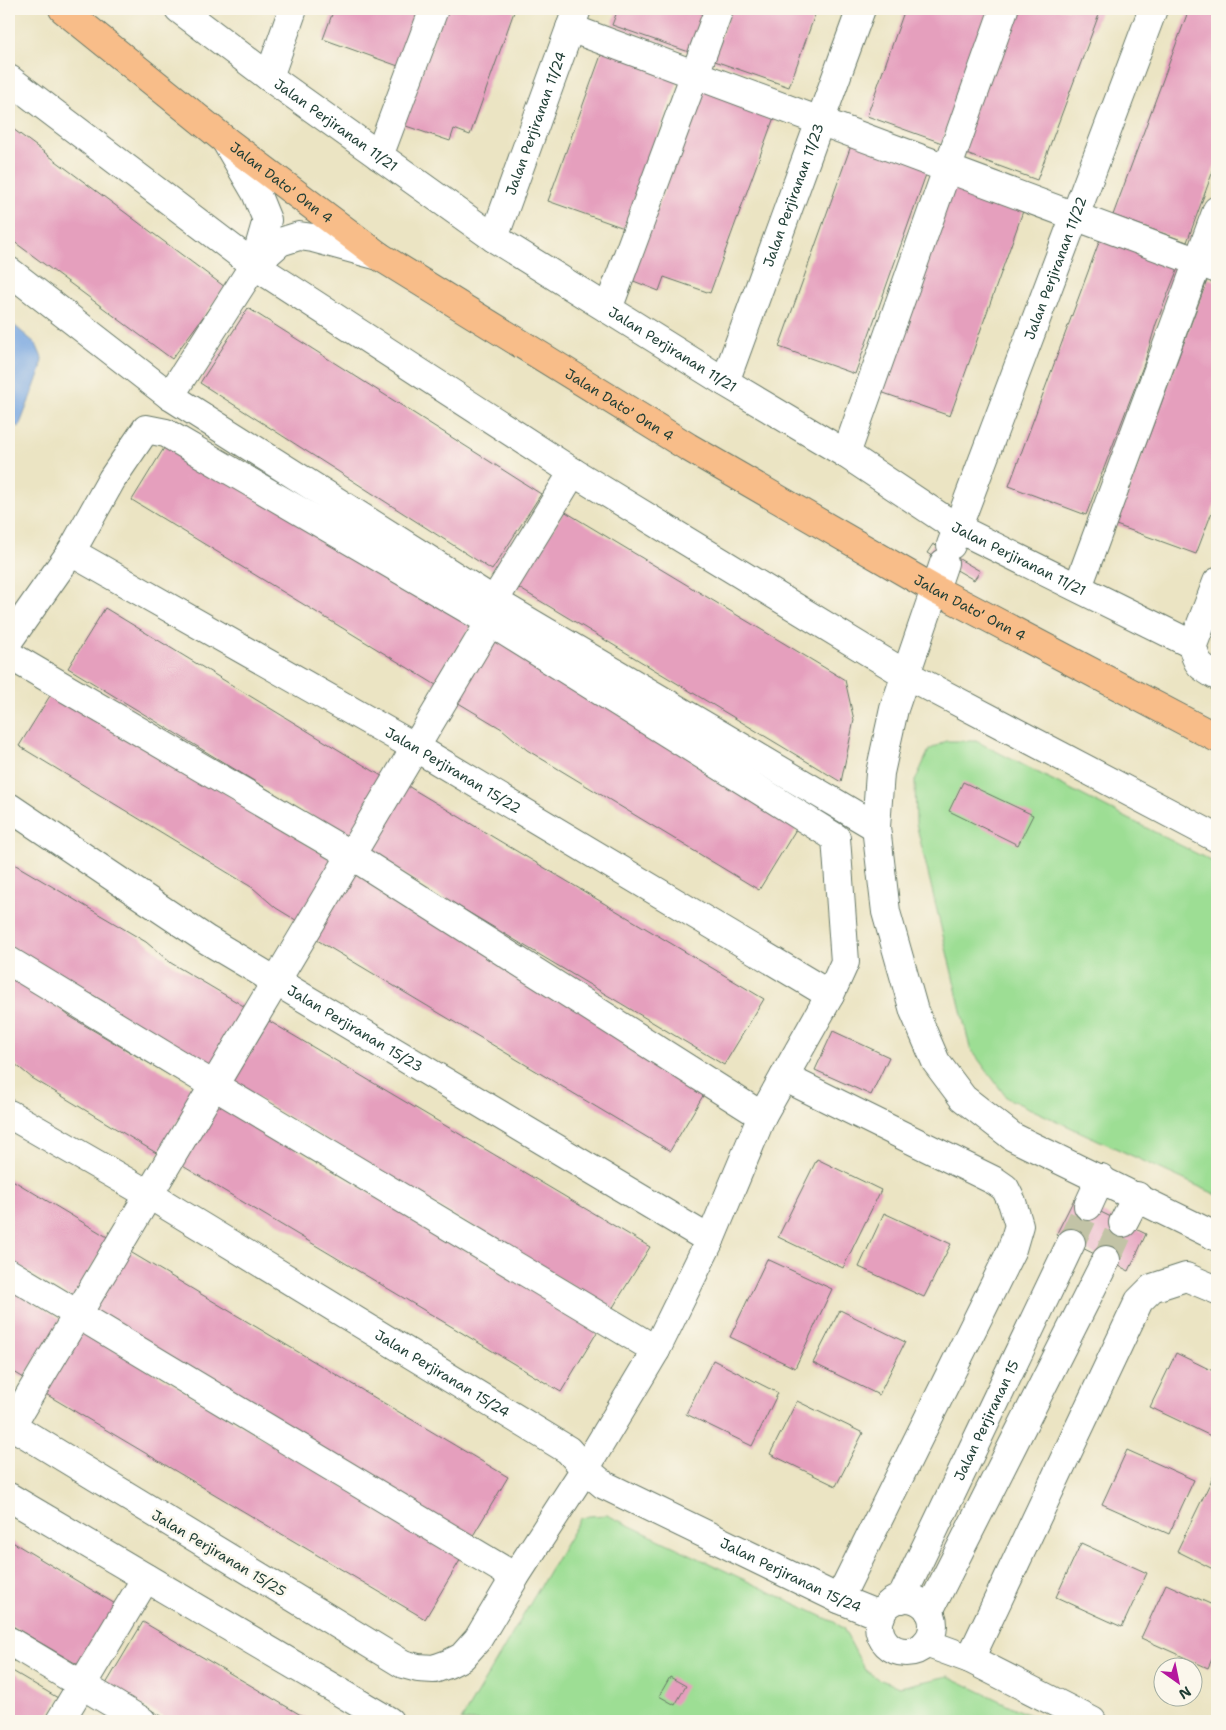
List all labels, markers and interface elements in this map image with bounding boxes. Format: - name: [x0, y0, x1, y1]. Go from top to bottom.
- street label: Jalan Perjiranan 11/24: [501, 49, 570, 198]
- street label: Jalan Perjiranan 11/21: [271, 75, 401, 175]
- street label: Jalan Perjiranan 11/23: [759, 121, 828, 269]
- street label: Jalan Dato' Onn 4: [226, 138, 337, 227]
- street label: Jalan Perjiranan 11/22: [1020, 194, 1091, 342]
- street label: Jalan Perjiranan 11/21: [605, 303, 740, 396]
- street label: Jalan Dato' Onn 4: [562, 364, 677, 445]
- street label: Jalan Perjiranan 11/21: [948, 518, 1089, 600]
- street label: Jalan Dato' Onn 4: [911, 570, 1029, 645]
- street label: Jalan Perjiranan 15/22: [382, 723, 524, 817]
- street label: Jalan Perjiranan 15/23: [284, 981, 426, 1076]
- street label: Jalan Perjiranan 15/24: [372, 1325, 513, 1421]
- street label: Jalan Perjiranan 15: [950, 1357, 1023, 1483]
- street label: Jalan Perjiranan 15/25: [148, 1506, 290, 1600]
- street label: Jalan Perjiranan 15/24: [717, 1534, 864, 1616]
- north arrow: [1154, 1658, 1204, 1708]
- text: N: [1176, 1682, 1195, 1703]

